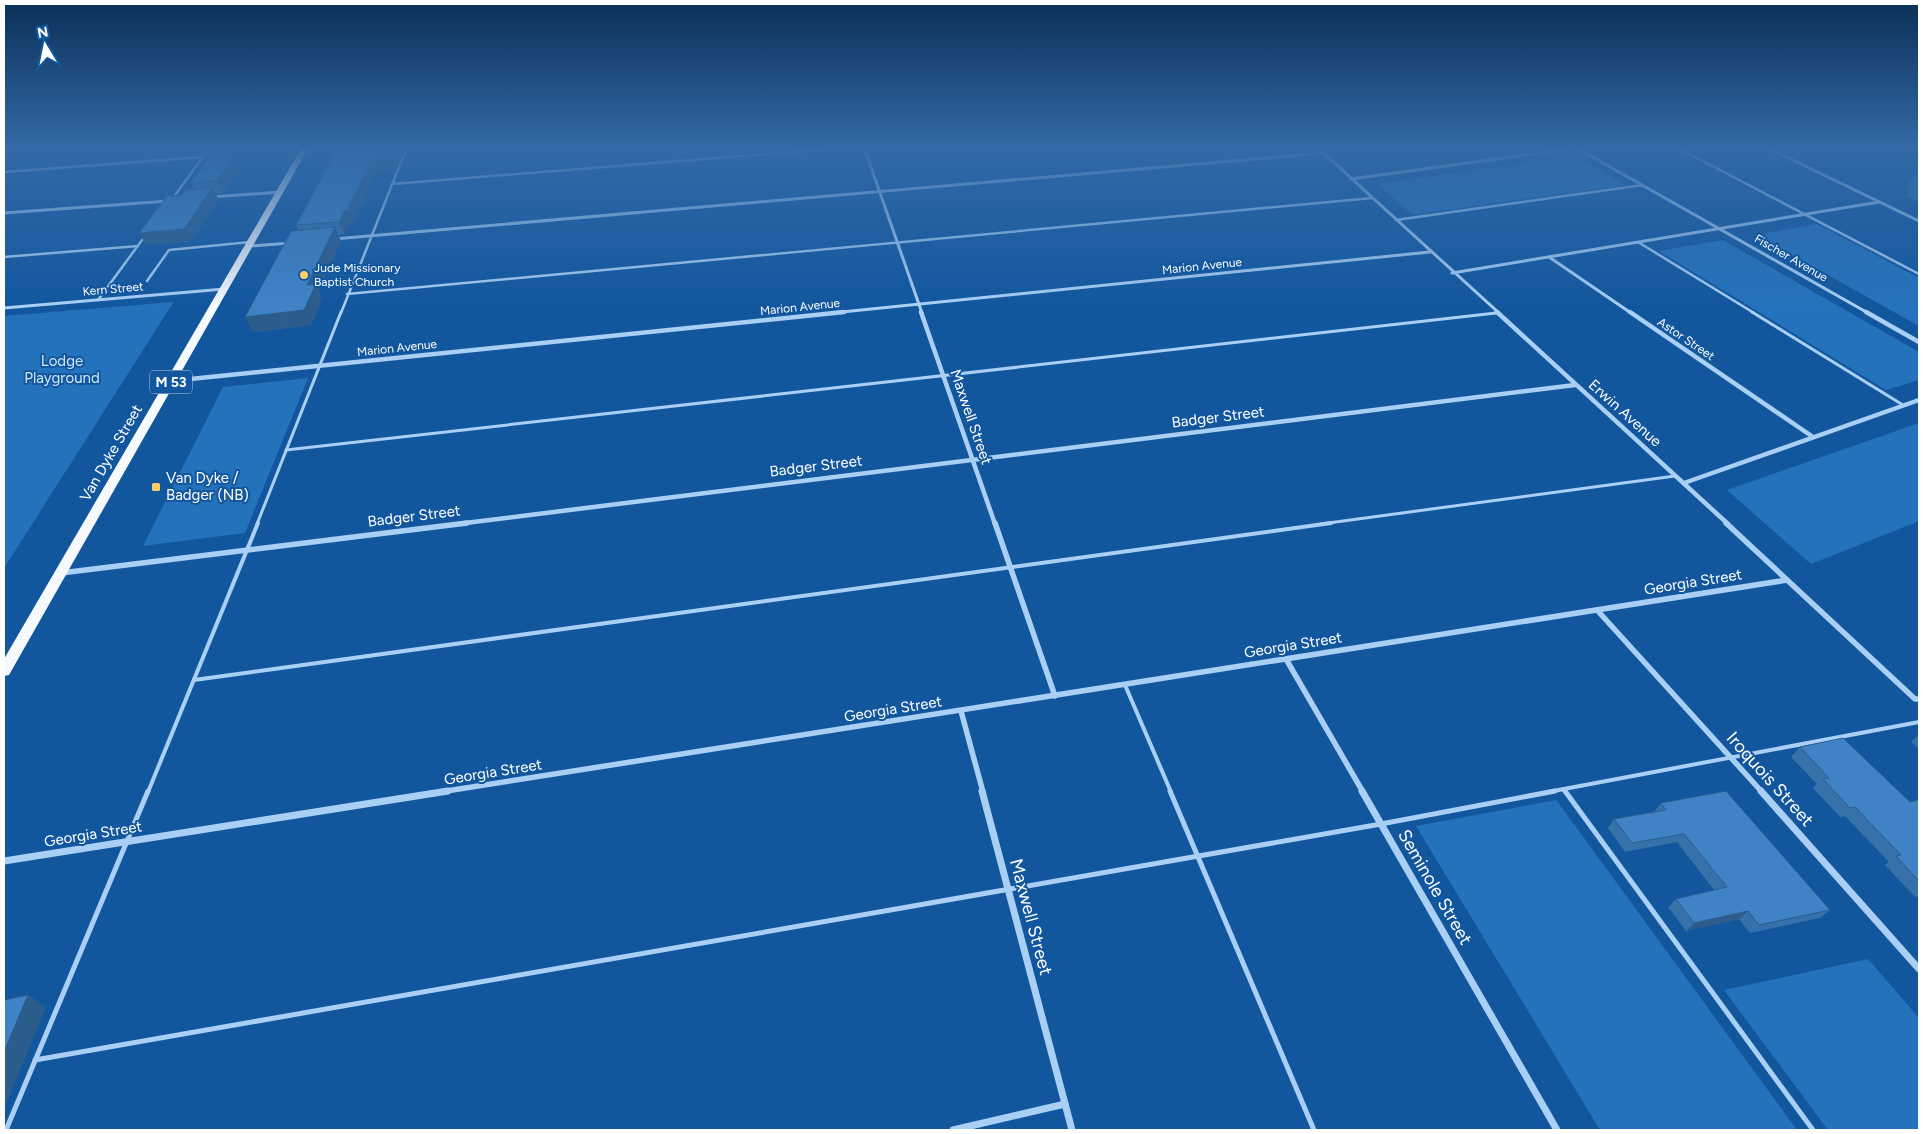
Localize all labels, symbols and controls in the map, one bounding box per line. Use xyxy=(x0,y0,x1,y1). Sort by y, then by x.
north arrow xyxy=(20,20,70,70)
text: N xyxy=(36,23,50,42)
street label: Fischer Avenue xyxy=(1752,231,1830,285)
street label: Marion Avenue xyxy=(1161,255,1243,277)
place label: Jude Missionary Baptist Church xyxy=(314,261,401,289)
marker: Jude Missionary Baptist Church xyxy=(298,269,310,281)
street label: Kern Street xyxy=(82,279,144,299)
street label: Marion Avenue xyxy=(759,296,841,318)
street label: Astor Street xyxy=(1655,315,1718,363)
street label: Marion Avenue xyxy=(356,337,438,359)
park label: Lodge Playground xyxy=(24,352,100,387)
street label: Maxwell Street xyxy=(946,367,996,467)
road number: M 53 xyxy=(150,371,192,394)
street label: Erwin Avenue xyxy=(1585,376,1665,450)
street label: Van Dyke Street xyxy=(76,401,146,505)
street label: Badger Street xyxy=(1171,402,1266,432)
street label: Badger Street xyxy=(769,451,864,481)
place label: Van Dyke / Badger (NB) xyxy=(166,469,249,504)
marker: Van Dyke / Badger (NB) xyxy=(150,481,162,493)
street label: Badger Street xyxy=(367,501,462,531)
street label: Georgia Street xyxy=(1643,565,1744,599)
street label: Georgia Street xyxy=(1243,628,1344,662)
street label: Georgia Street xyxy=(843,692,944,726)
street label: Iroquois Street xyxy=(1722,727,1818,831)
street label: Georgia Street xyxy=(443,755,544,789)
street label: Georgia Street xyxy=(43,817,144,851)
street label: Seminole Street xyxy=(1393,825,1477,949)
street label: Maxwell Street xyxy=(1005,856,1057,978)

